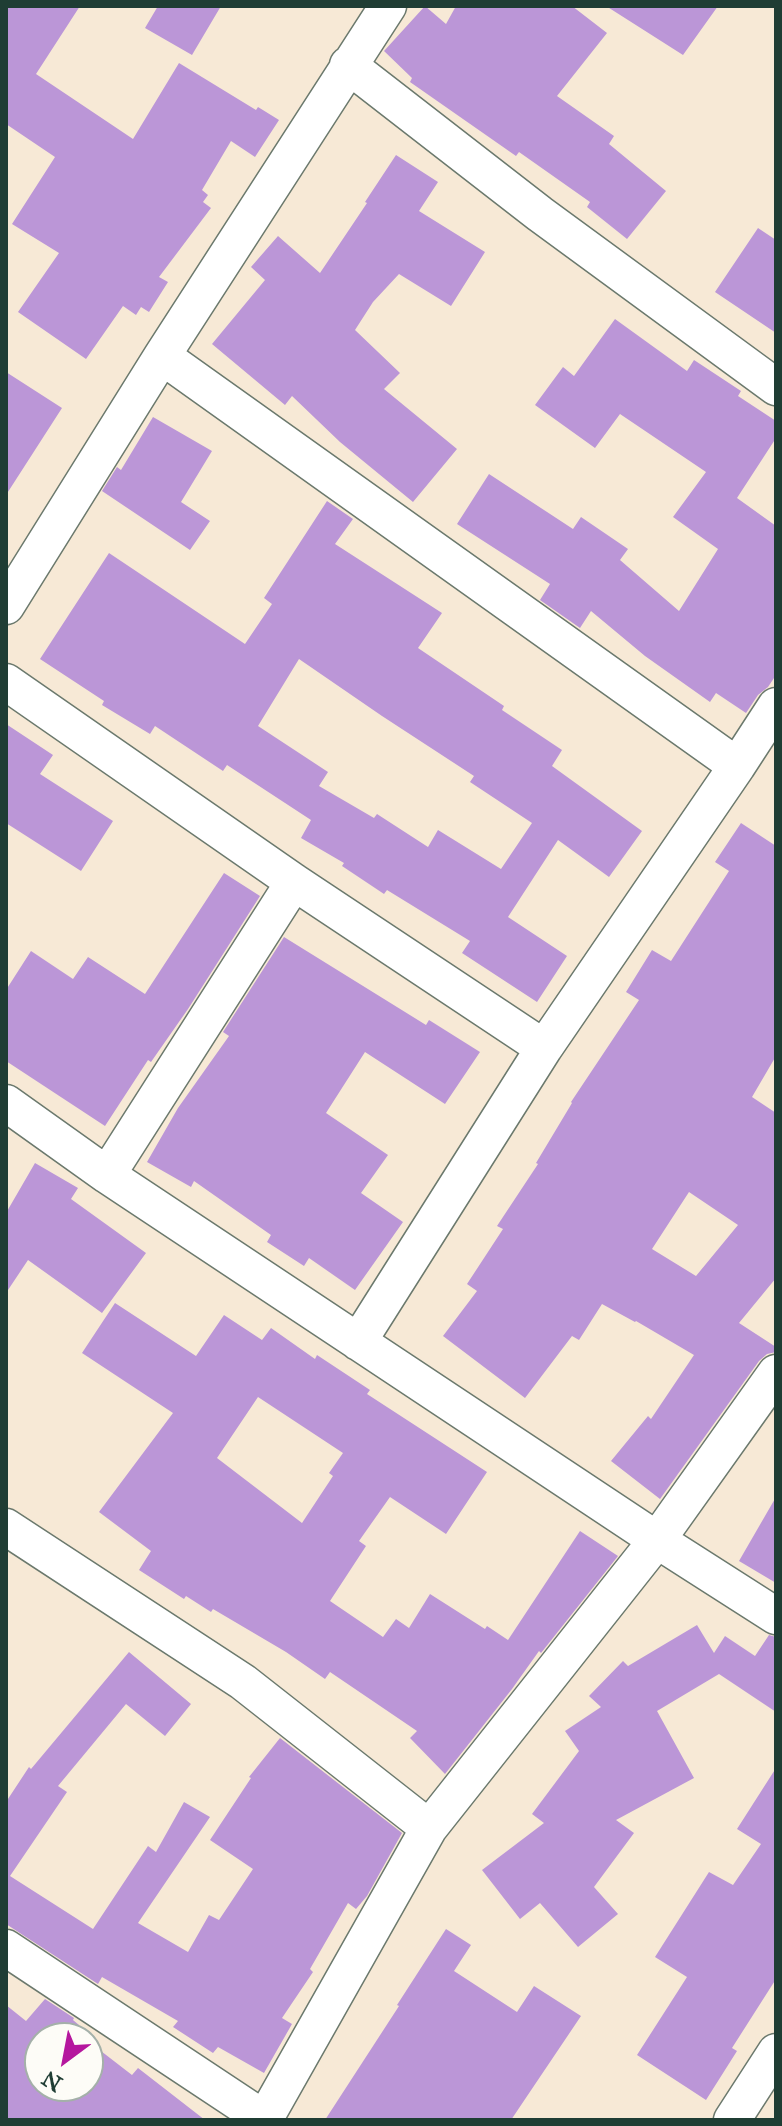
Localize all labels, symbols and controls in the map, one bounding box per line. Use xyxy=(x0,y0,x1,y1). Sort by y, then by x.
north arrow xyxy=(24,2022,104,2102)
text: N xyxy=(37,2065,67,2097)

